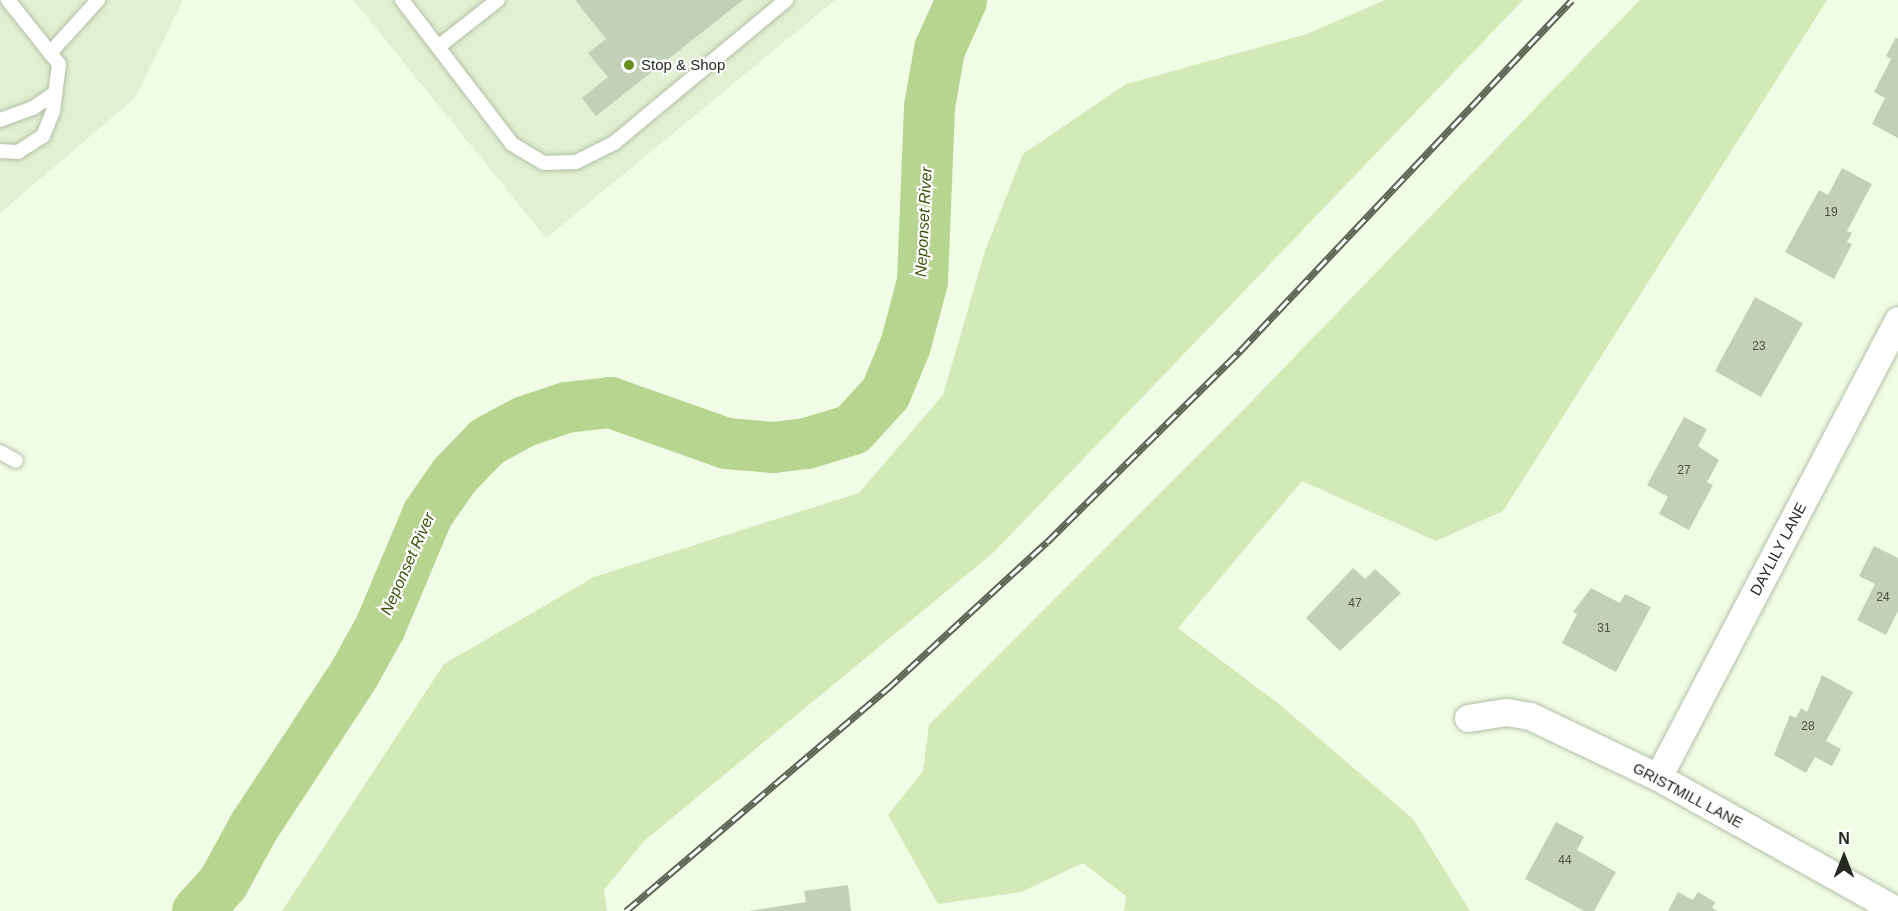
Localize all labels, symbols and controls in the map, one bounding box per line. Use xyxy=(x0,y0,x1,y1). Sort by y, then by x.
place label: Stop & Shop xyxy=(641,56,725,74)
marker: Stop & Shop xyxy=(622,58,636,72)
water label: Neponset River xyxy=(912,166,936,278)
house number: 19 xyxy=(1824,206,1838,220)
house number: 23 xyxy=(1752,340,1766,354)
house number: 27 xyxy=(1677,464,1691,478)
street label: DAYLILY LANE xyxy=(1746,499,1810,599)
water label: Neponset River xyxy=(377,510,439,618)
house number: 24 xyxy=(1876,591,1890,605)
house number: 47 xyxy=(1348,597,1362,611)
house number: 31 xyxy=(1597,622,1611,636)
house number: 28 xyxy=(1801,720,1815,734)
street label: GRISTMILL LANE xyxy=(1630,758,1746,832)
north arrow xyxy=(1814,827,1874,887)
text: N xyxy=(1838,830,1850,847)
house number: 44 xyxy=(1558,854,1572,868)

